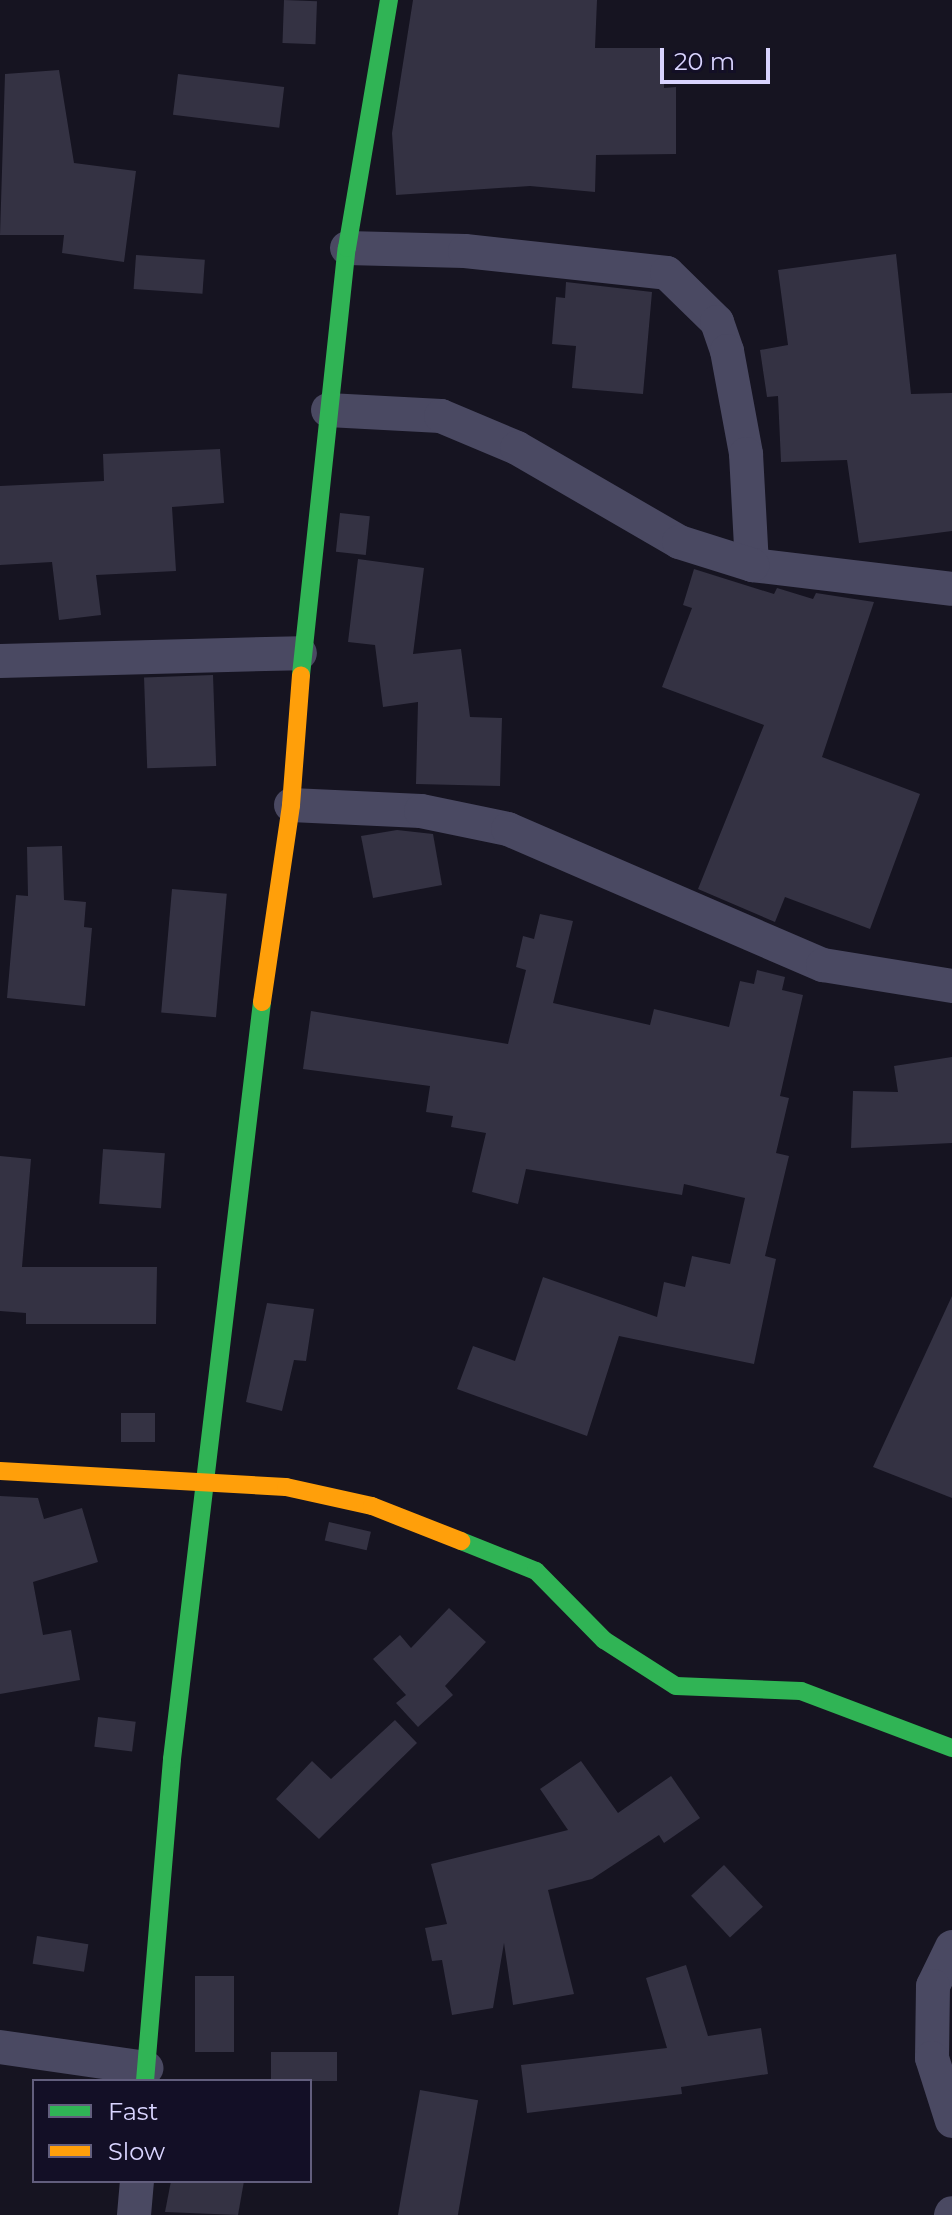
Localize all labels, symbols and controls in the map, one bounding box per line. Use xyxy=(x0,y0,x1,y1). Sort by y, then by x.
scale bar xyxy=(664,32,774,82)
text: 20 m xyxy=(674,47,735,76)
legend xyxy=(32,2079,312,2183)
text: Fast xyxy=(108,2097,158,2126)
text: Slow xyxy=(108,2137,165,2166)

